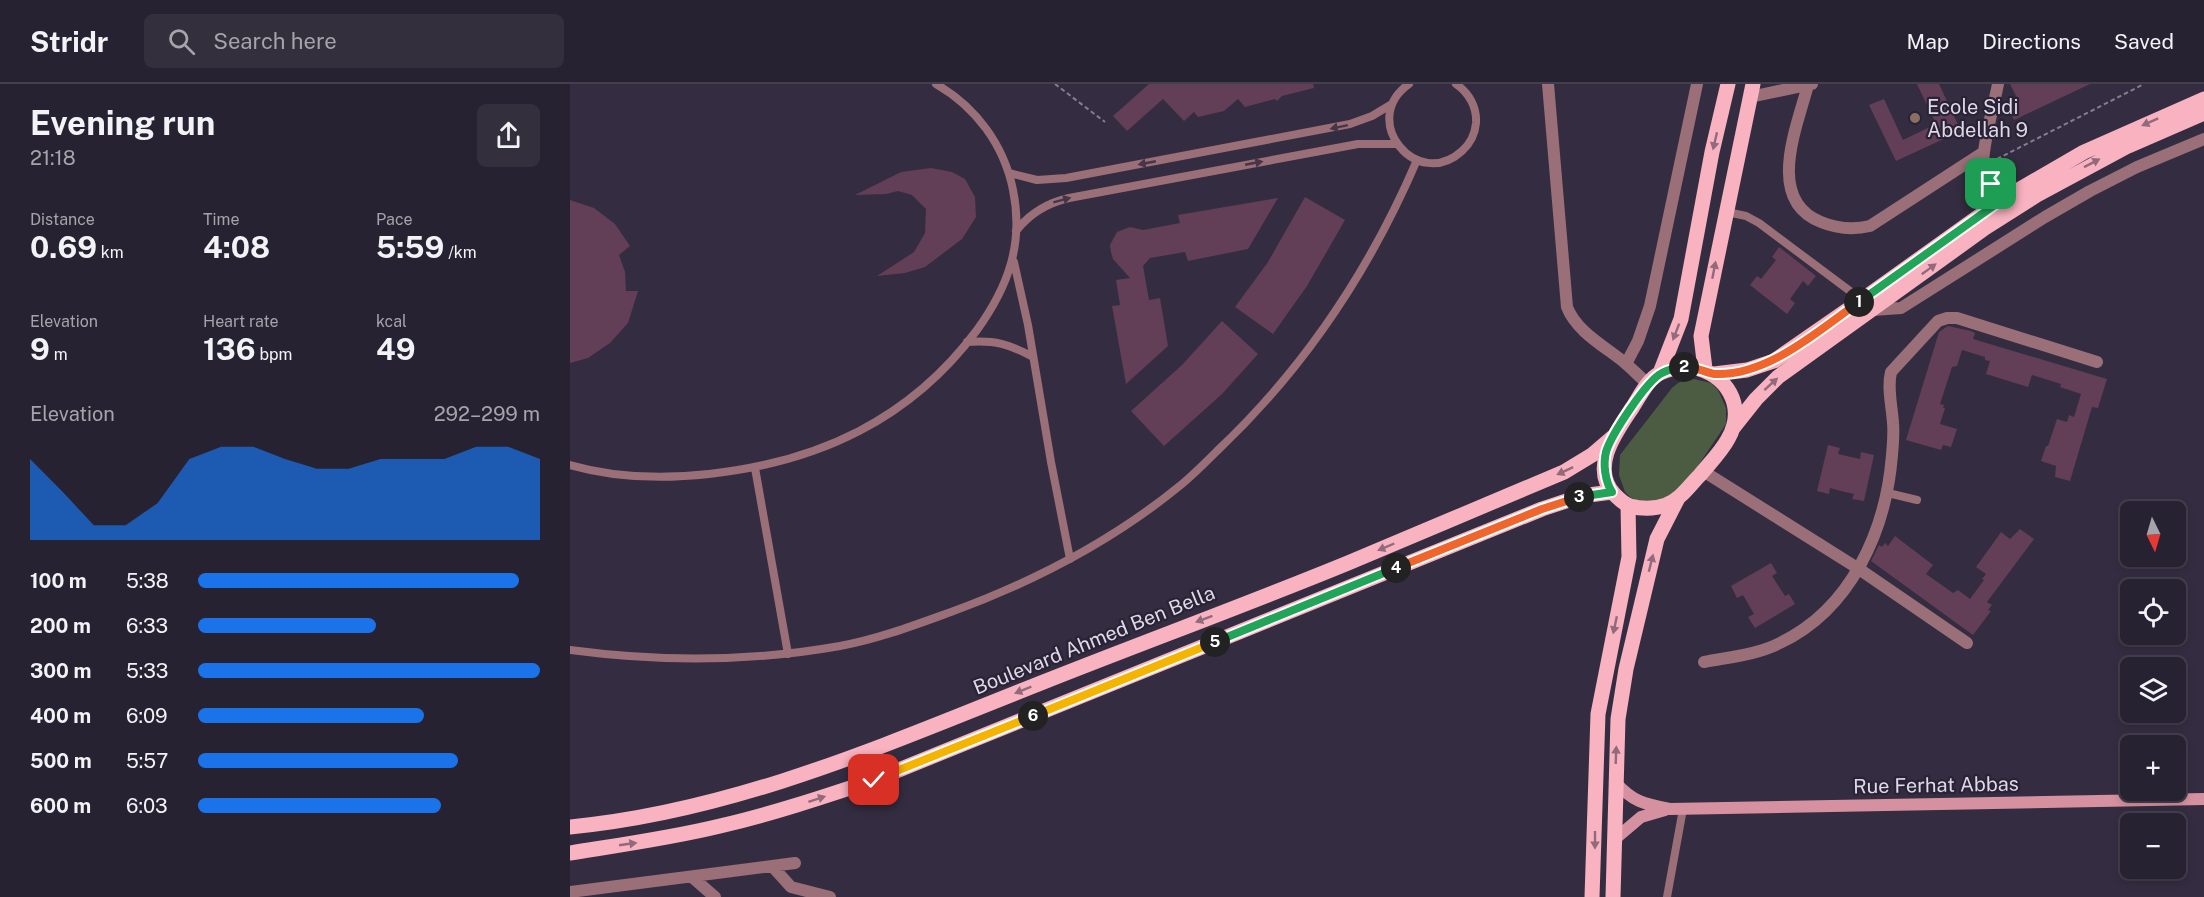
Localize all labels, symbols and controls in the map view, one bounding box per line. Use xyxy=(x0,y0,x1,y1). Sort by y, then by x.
search box xyxy=(144,14,564,68)
text: Stridr xyxy=(30,25,108,58)
icon: search xyxy=(165,25,198,58)
text: Search here xyxy=(213,28,337,54)
text: Map xyxy=(1907,29,1949,54)
text: Directions xyxy=(1982,29,2081,54)
text: Saved xyxy=(2114,29,2174,54)
place label: Ecole Sidi Abdellah 9 xyxy=(1927,95,2028,142)
text: Evening run xyxy=(30,104,215,142)
button: share xyxy=(477,104,540,167)
marker: Ecole Sidi Abdellah 9 xyxy=(1908,111,1922,125)
one-way arrow xyxy=(2142,117,2159,126)
one-way arrow xyxy=(1329,123,1348,132)
one-way arrow xyxy=(1709,132,1719,150)
text: 21:18 xyxy=(30,146,76,170)
one-way arrow xyxy=(1245,158,1264,167)
pin xyxy=(1965,158,2016,209)
one-way arrow xyxy=(1138,159,1157,168)
one-way arrow xyxy=(2084,159,2101,168)
icon: arrive xyxy=(1974,167,2007,200)
one-way arrow xyxy=(1053,194,1072,204)
text: Distance xyxy=(30,210,95,229)
text: Time xyxy=(203,210,239,229)
text: Pace xyxy=(376,210,413,229)
text: 0.69 xyxy=(30,229,97,265)
text: 4:08 xyxy=(203,229,270,265)
text: 5:59 xyxy=(376,229,444,265)
text: km xyxy=(97,243,124,262)
text: /km xyxy=(444,243,477,262)
one-way arrow xyxy=(1710,261,1719,280)
one-way arrow xyxy=(1920,263,1936,275)
pin: 1 xyxy=(1844,287,1874,317)
text: 1 xyxy=(1856,292,1862,311)
text: Elevation xyxy=(30,312,98,331)
text: Heart rate xyxy=(203,312,279,331)
text: kcal xyxy=(376,312,407,331)
one-way arrow xyxy=(1671,323,1680,341)
text: 9 xyxy=(30,331,50,367)
text: 136 xyxy=(203,331,256,367)
text: 49 xyxy=(376,331,415,367)
text: m xyxy=(50,345,68,364)
text: bpm xyxy=(256,345,292,364)
pin: 2 xyxy=(1669,352,1699,382)
text: 2 xyxy=(1679,357,1689,376)
one-way arrow xyxy=(1763,378,1778,391)
text: Elevation xyxy=(30,402,115,426)
text: 292–299 m xyxy=(434,402,540,426)
one-way arrow xyxy=(1557,466,1574,475)
pin: 3 xyxy=(1564,482,1594,512)
text: 3 xyxy=(1574,487,1584,506)
north arrow xyxy=(2120,501,2186,567)
map controls xyxy=(2120,501,2186,879)
one-way arrow xyxy=(1376,542,1394,552)
pin: 4 xyxy=(1381,553,1411,583)
one-way arrow xyxy=(1646,554,1656,572)
text: 4 xyxy=(1391,558,1401,577)
text: 100 m xyxy=(30,569,87,593)
text: 5:38 xyxy=(126,569,169,593)
button: locate xyxy=(2120,579,2186,645)
street label: Boulevard Ahmed Ben Bella xyxy=(970,580,1218,700)
text: 200 m xyxy=(30,614,91,638)
text: 6:33 xyxy=(126,614,168,638)
one-way arrow xyxy=(1195,614,1213,624)
one-way arrow xyxy=(1610,616,1619,635)
pin: 5 xyxy=(1200,627,1230,657)
text: 5 xyxy=(1210,632,1220,651)
button: layers xyxy=(2120,657,2186,723)
text: 300 m xyxy=(30,659,91,683)
text: 5:33 xyxy=(126,659,168,683)
one-way arrow xyxy=(1014,686,1032,695)
pin: 6 xyxy=(1018,701,1048,731)
text: 400 m xyxy=(30,704,91,728)
text: 6:09 xyxy=(126,704,168,728)
text: 6 xyxy=(1028,706,1038,725)
button: + xyxy=(2120,735,2186,801)
one-way arrow xyxy=(1612,745,1621,764)
text: 500 m xyxy=(30,749,92,773)
text: 5:57 xyxy=(126,749,168,773)
pin xyxy=(848,754,899,805)
icon: check xyxy=(857,763,890,796)
street label: Rue Ferhat Abbas xyxy=(1853,772,2019,798)
text: 600 m xyxy=(30,794,91,818)
text: 6:03 xyxy=(126,794,168,818)
one-way arrow xyxy=(808,794,826,803)
button: − xyxy=(2120,813,2186,879)
one-way arrow xyxy=(1590,830,1600,849)
one-way arrow xyxy=(618,840,637,849)

